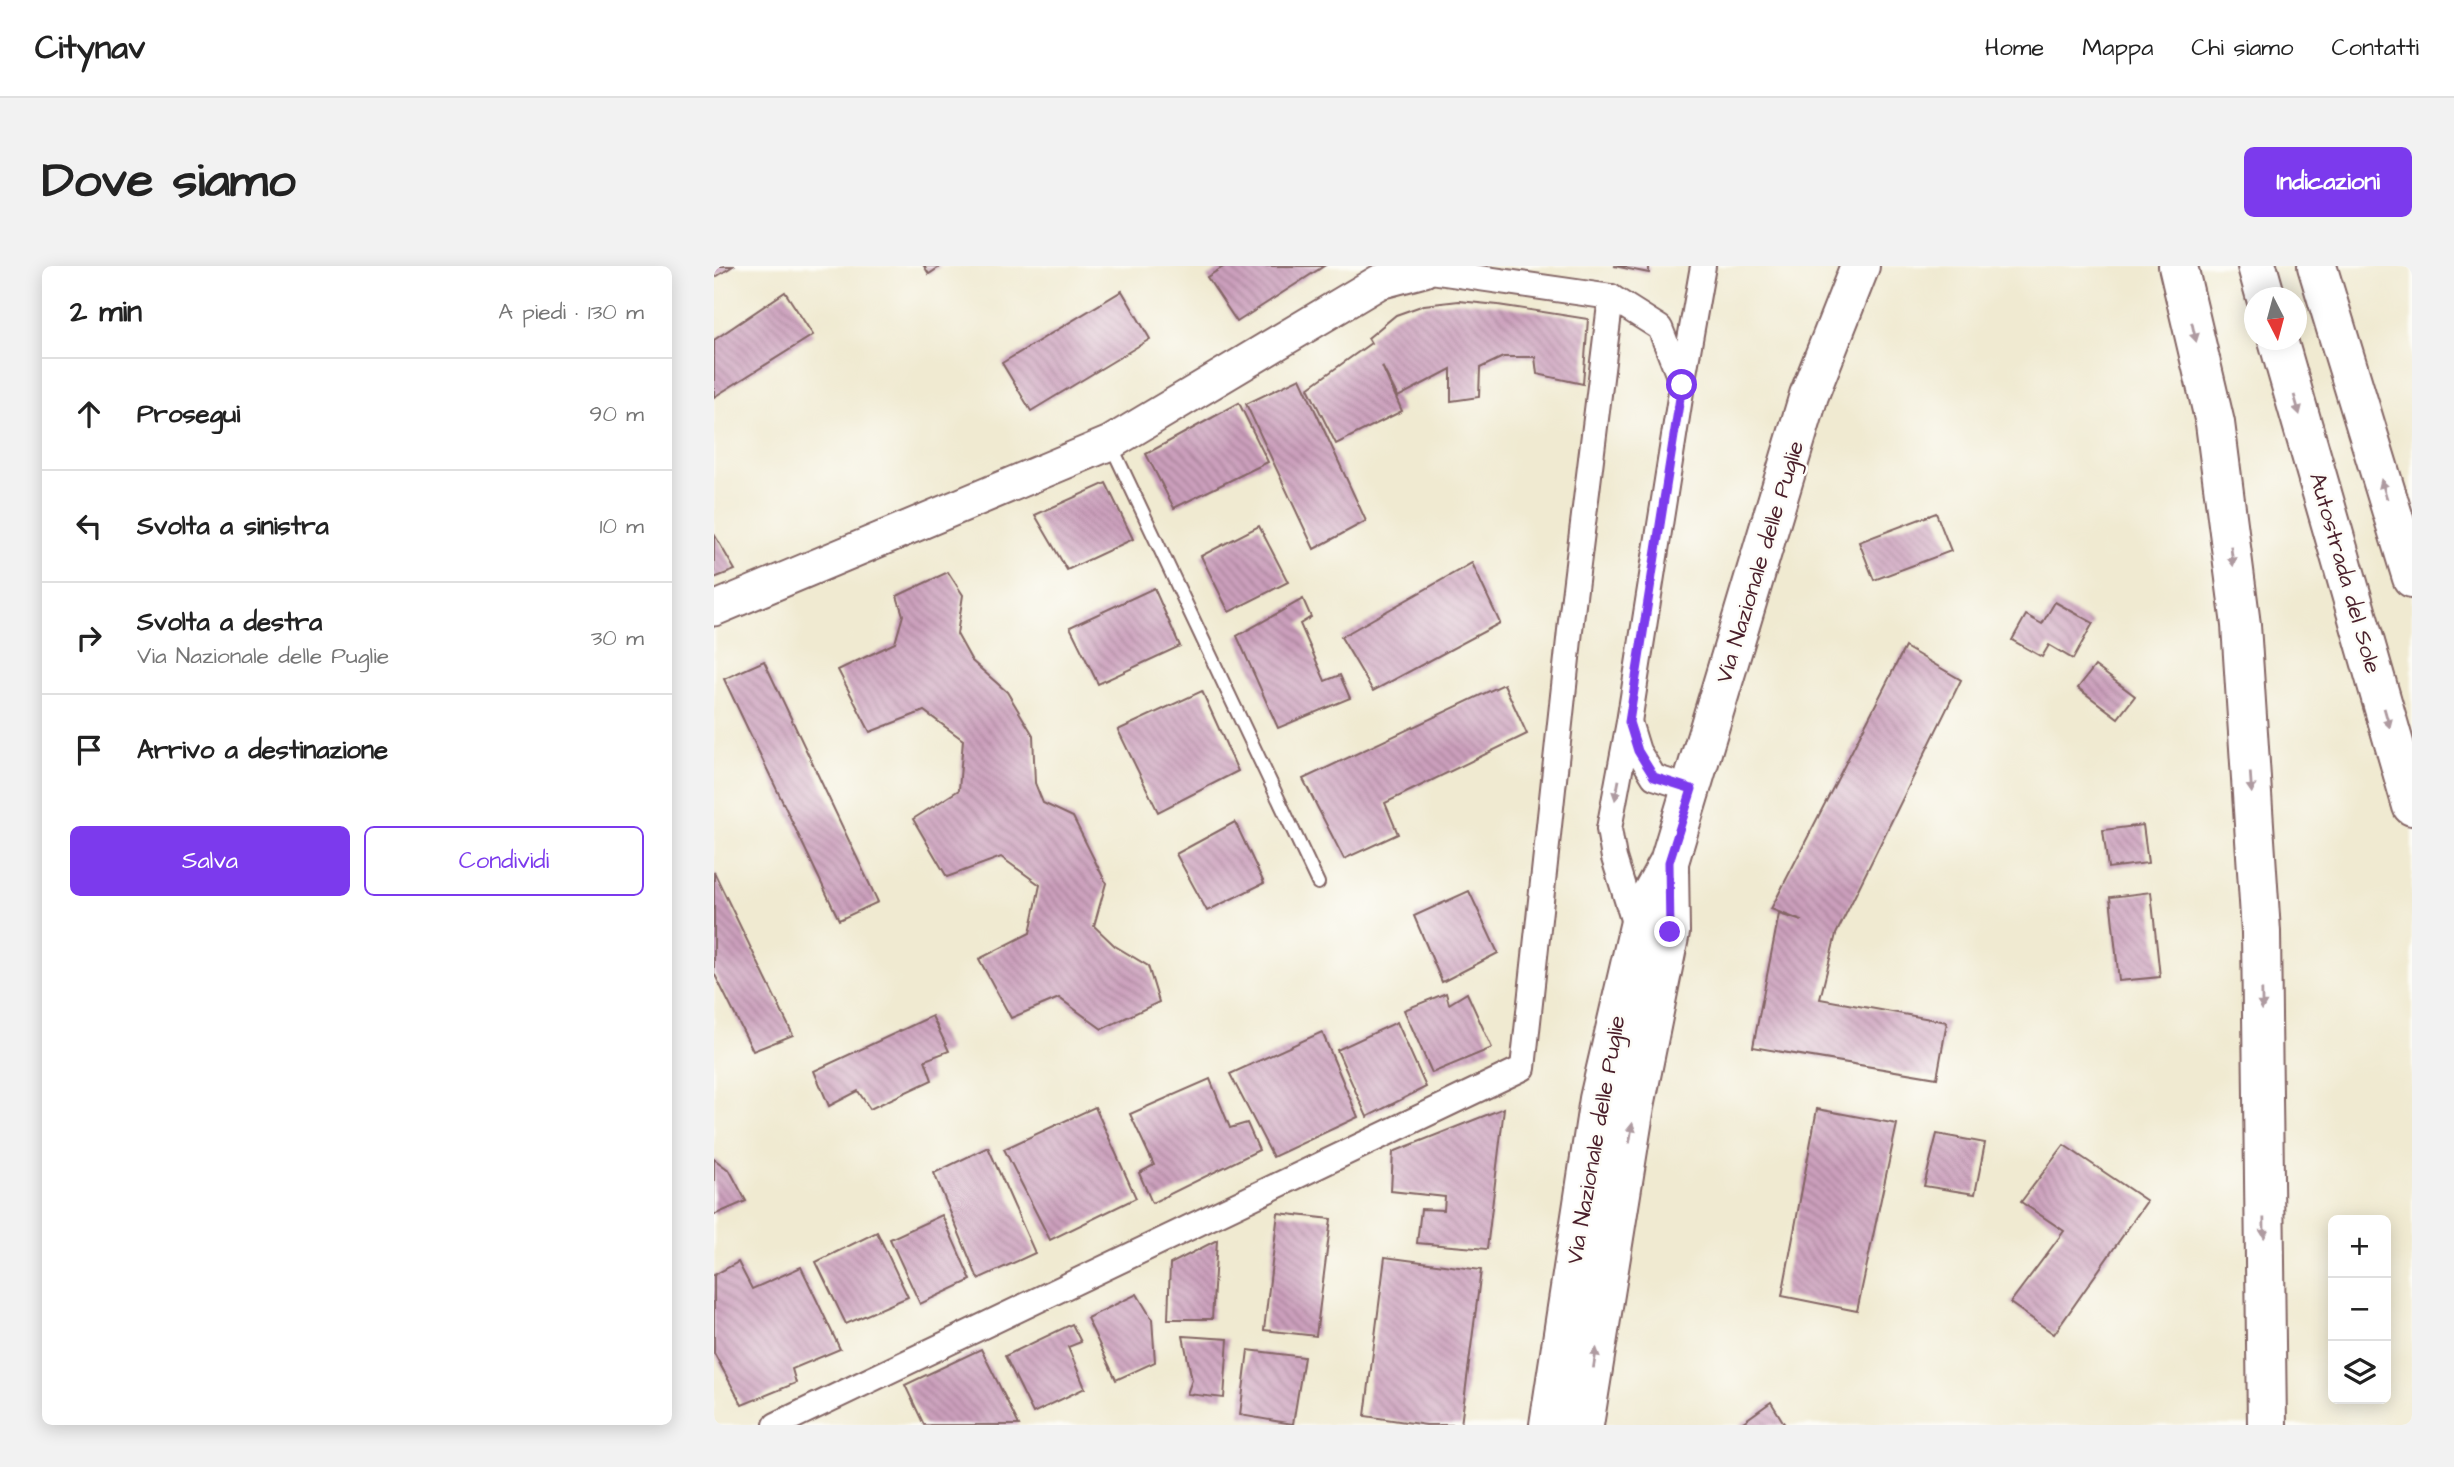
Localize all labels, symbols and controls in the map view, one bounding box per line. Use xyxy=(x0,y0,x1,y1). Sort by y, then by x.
text: Citynav xyxy=(35,25,145,71)
text: Home xyxy=(1985,31,2044,65)
text: Mappa xyxy=(2082,31,2153,65)
text: Chi siamo xyxy=(2191,31,2294,65)
text: Contatti xyxy=(2332,31,2419,65)
button: Indicazioni xyxy=(2244,147,2412,217)
text: Dove siamo xyxy=(42,148,296,216)
north arrow xyxy=(2244,287,2307,350)
text: 2 min xyxy=(70,291,142,333)
text: A piedi · 130 m xyxy=(498,296,644,328)
one-way arrow xyxy=(2189,322,2200,344)
route start xyxy=(1666,369,1697,400)
icon: ahead xyxy=(70,395,108,433)
one-way arrow xyxy=(2293,395,2303,416)
text: Prosegui xyxy=(137,396,240,432)
text: 90 m xyxy=(589,398,644,430)
street label: Via Nazionale delle Puglie xyxy=(1708,437,1813,688)
street label: Autostrada del Sole xyxy=(2301,469,2389,677)
one-way arrow xyxy=(2379,479,2389,500)
icon: left xyxy=(70,507,108,545)
text: Svolta a sinistra xyxy=(137,508,329,544)
text: 10 m xyxy=(599,510,644,542)
one-way arrow xyxy=(2227,546,2238,568)
text: Svolta a destra xyxy=(137,604,322,640)
icon: right xyxy=(70,619,108,657)
text: 30 m xyxy=(591,622,644,654)
text: Via Nazionale delle Puglie xyxy=(137,640,389,672)
one-way arrow xyxy=(2382,707,2393,729)
icon: arrive xyxy=(70,731,108,769)
text: Arrivo a destinazione xyxy=(137,732,388,768)
one-way arrow xyxy=(2246,772,2257,794)
one-way arrow xyxy=(1611,779,1622,801)
button: Salva xyxy=(70,826,350,896)
button: Condividi xyxy=(364,826,644,896)
route end xyxy=(1654,916,1685,947)
one-way arrow xyxy=(2256,989,2267,1011)
street label: Via Nazionale delle Puglie xyxy=(1558,1013,1635,1267)
one-way arrow xyxy=(1626,1122,1637,1144)
map controls xyxy=(2328,1215,2391,1404)
button: + xyxy=(2328,1215,2391,1278)
one-way arrow xyxy=(2258,1217,2270,1239)
button: − xyxy=(2328,1278,2391,1341)
button: layers xyxy=(2328,1341,2391,1404)
one-way arrow xyxy=(1590,1346,1601,1368)

